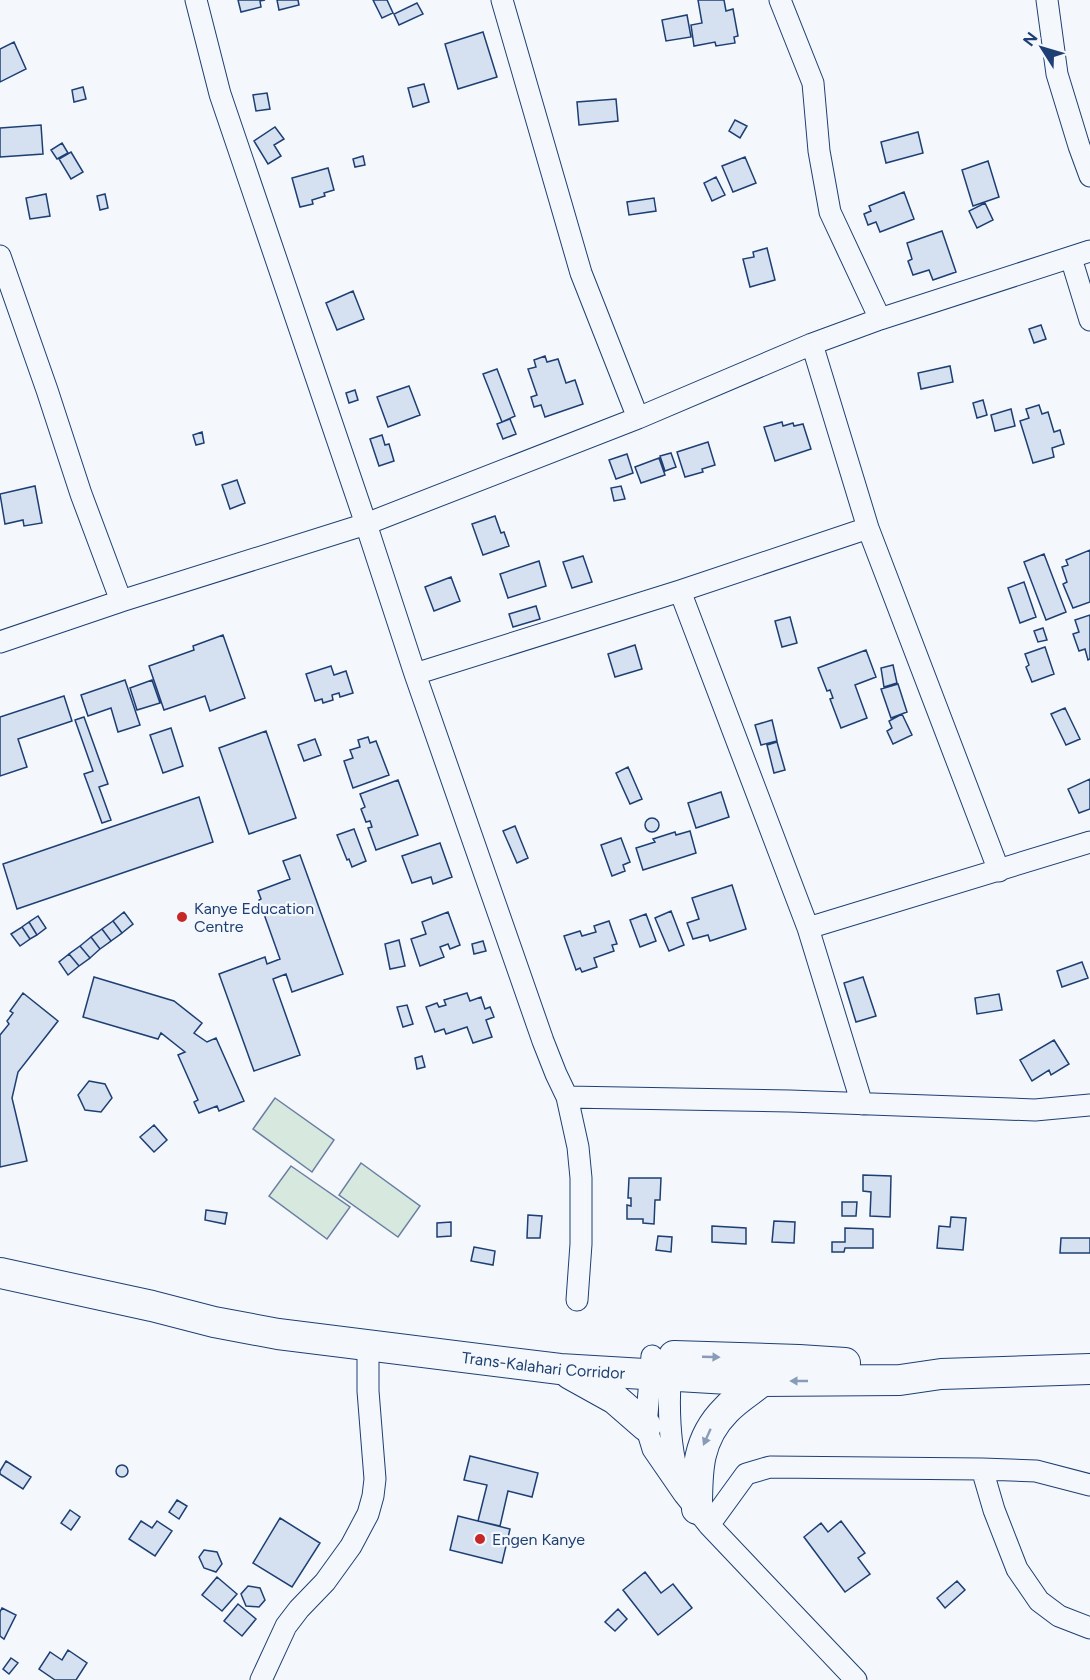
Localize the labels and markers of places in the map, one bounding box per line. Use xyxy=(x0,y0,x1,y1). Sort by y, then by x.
place label: Kanye Education Centre xyxy=(194,899,314,936)
marker: Kanye Education Centre xyxy=(175,910,189,924)
place label: Engen Kanye xyxy=(492,1530,585,1549)
marker: Engen Kanye xyxy=(473,1532,487,1546)

